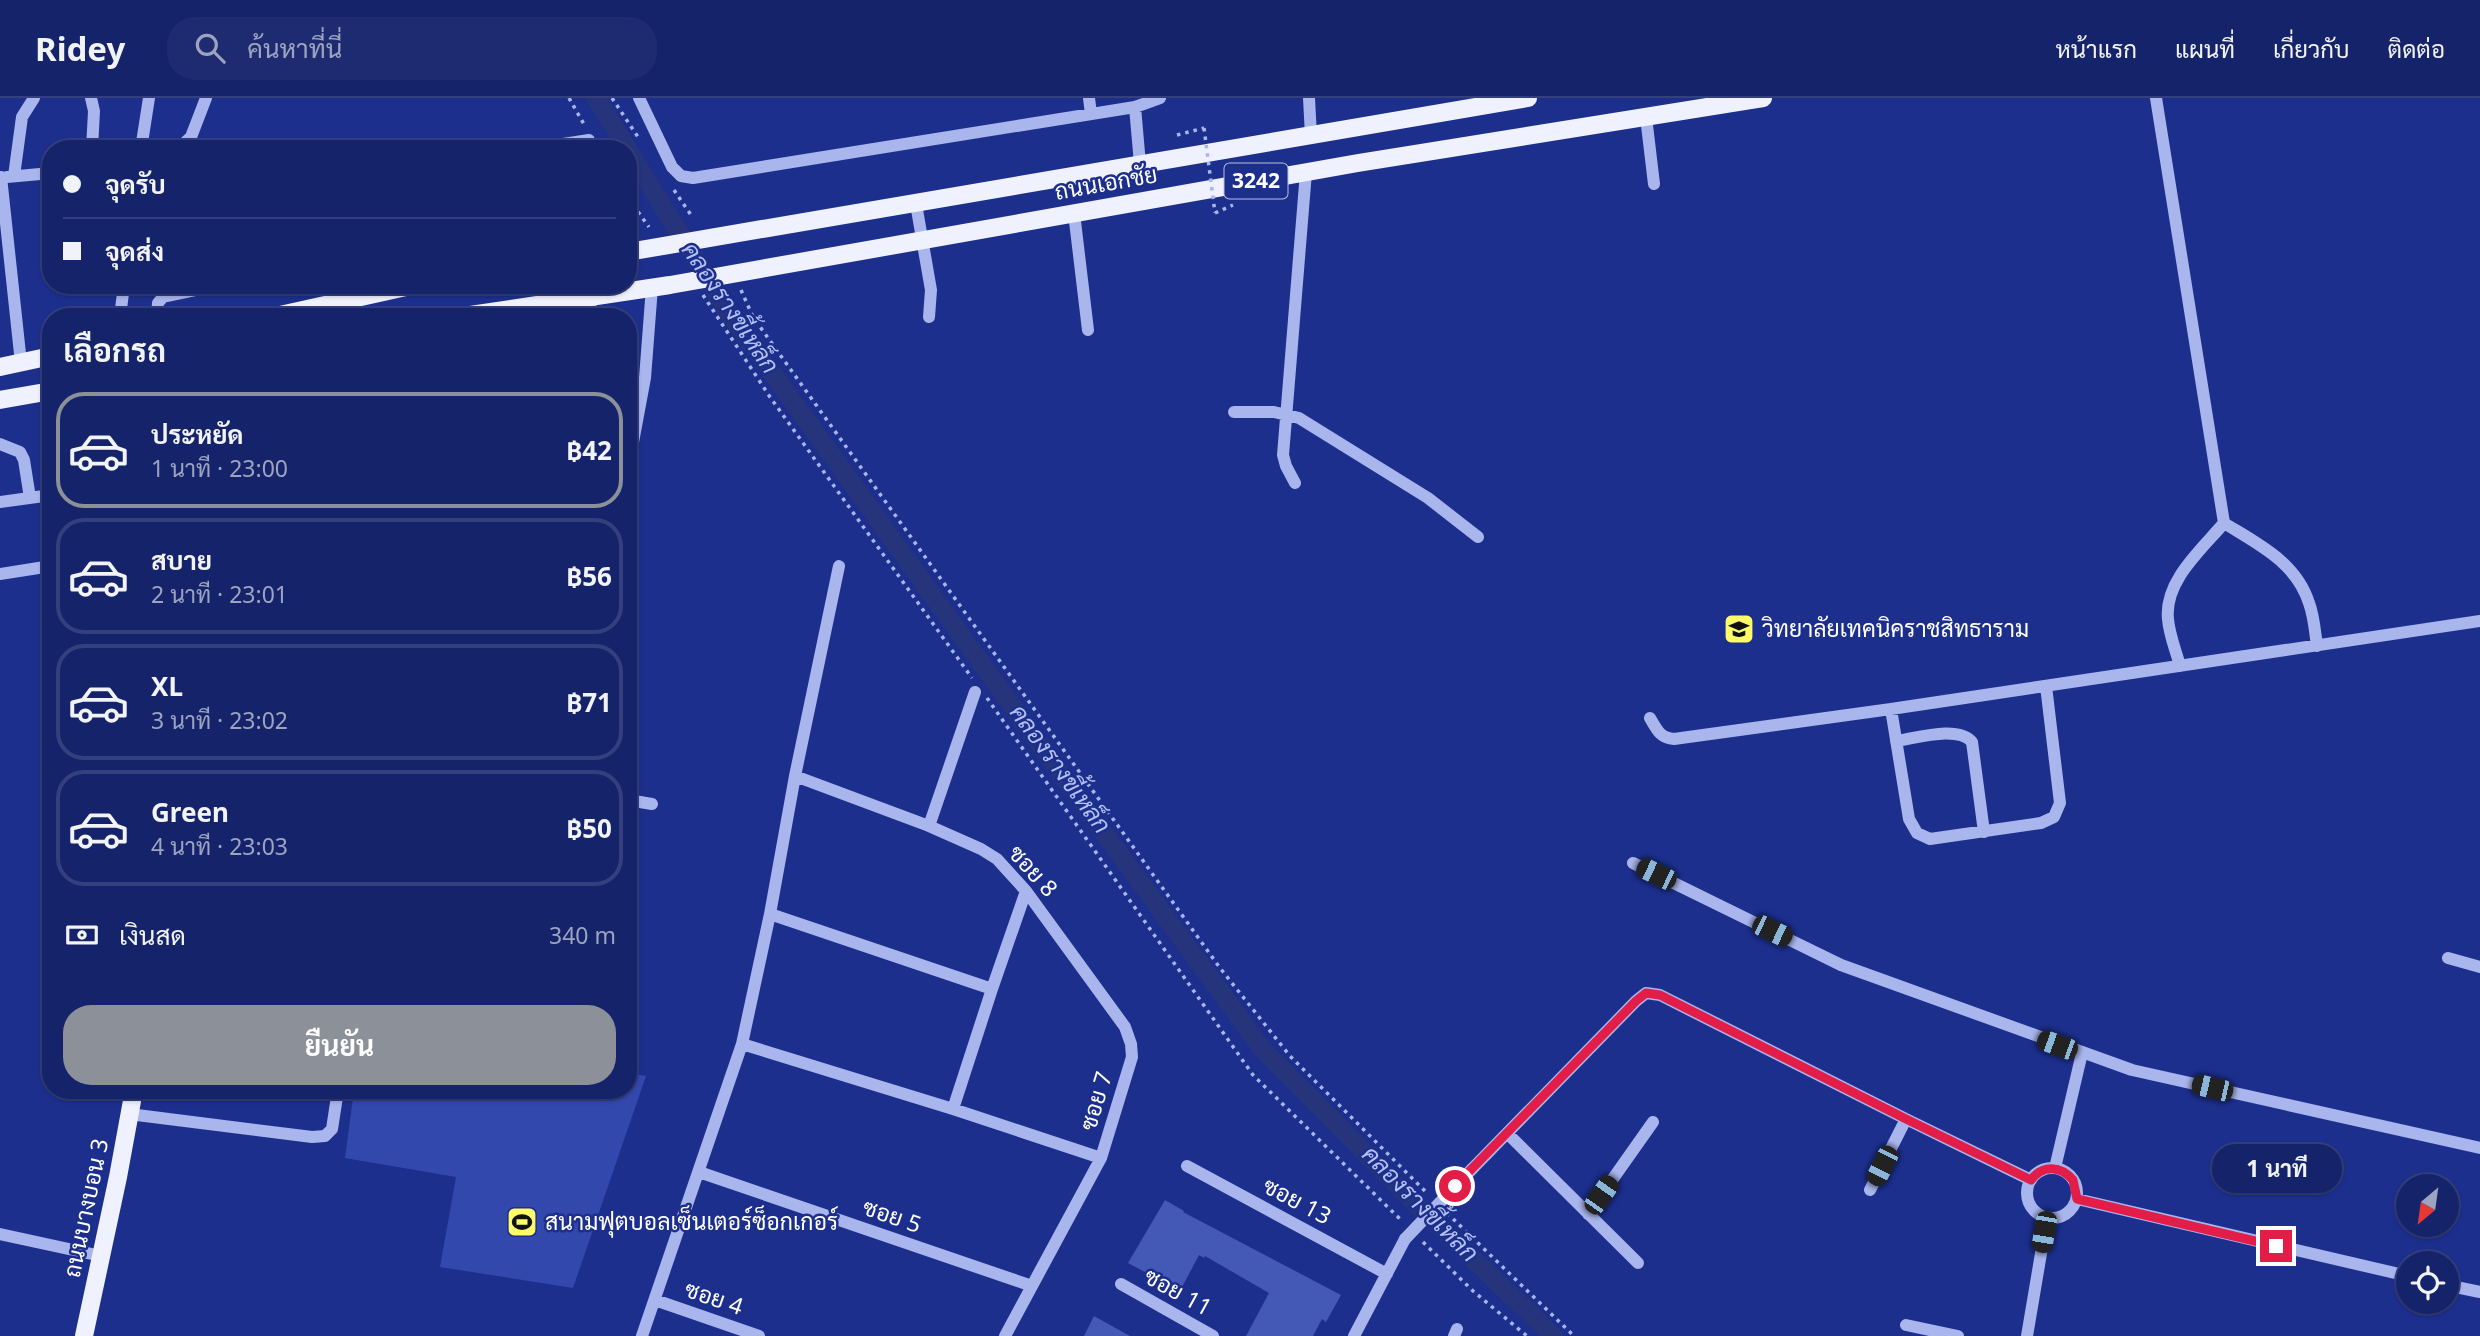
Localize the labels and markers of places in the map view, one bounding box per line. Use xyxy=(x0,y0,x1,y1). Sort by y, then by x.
school or university icon: วิทยาลัยเทคนิคราชสิทธาราม xyxy=(1722,612,1756,646)
place label: วิทยาลัยเทคนิคราชสิทธาราม xyxy=(1761,612,2029,644)
sports icon: สนามฟุตบอลเซ็นเตอร์ซ็อกเกอร์ xyxy=(505,1205,539,1239)
place label: สนามฟุตบอลเซ็นเตอร์ซ็อกเกอร์ xyxy=(545,1205,838,1238)

